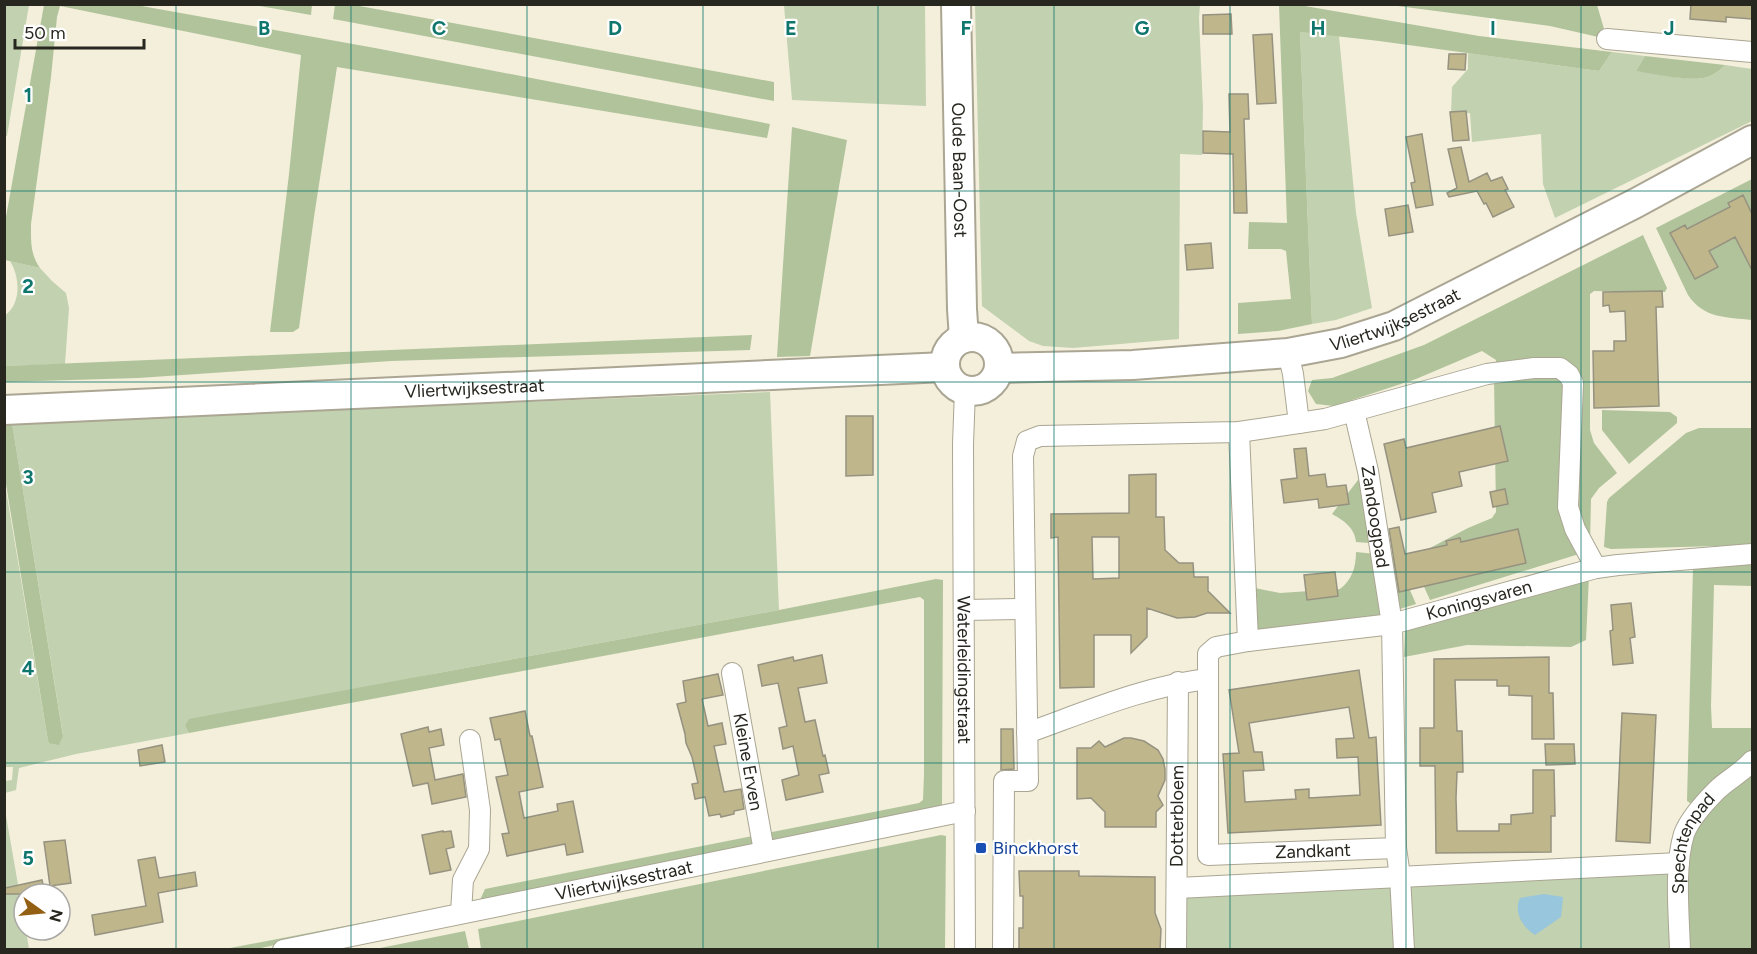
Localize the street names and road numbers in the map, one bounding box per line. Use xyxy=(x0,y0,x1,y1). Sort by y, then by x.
street label: Oude Baan-Oost xyxy=(947,102,972,238)
street label: Vliertwijksestraat xyxy=(1328,283,1464,356)
street label: Vliertwijksestraat xyxy=(404,374,545,403)
street label: Zandoogpad xyxy=(1356,464,1394,570)
street label: Koningsvaren xyxy=(1424,575,1534,625)
street label: Waterleidingstraat xyxy=(953,596,975,744)
street label: Kleine Erven xyxy=(728,711,768,812)
street label: Dotterbloem xyxy=(1166,765,1188,867)
street label: Spechtenpad xyxy=(1667,788,1720,894)
street label: Zandkant xyxy=(1275,839,1351,863)
street label: Vliertwijksestraat xyxy=(553,856,695,905)

